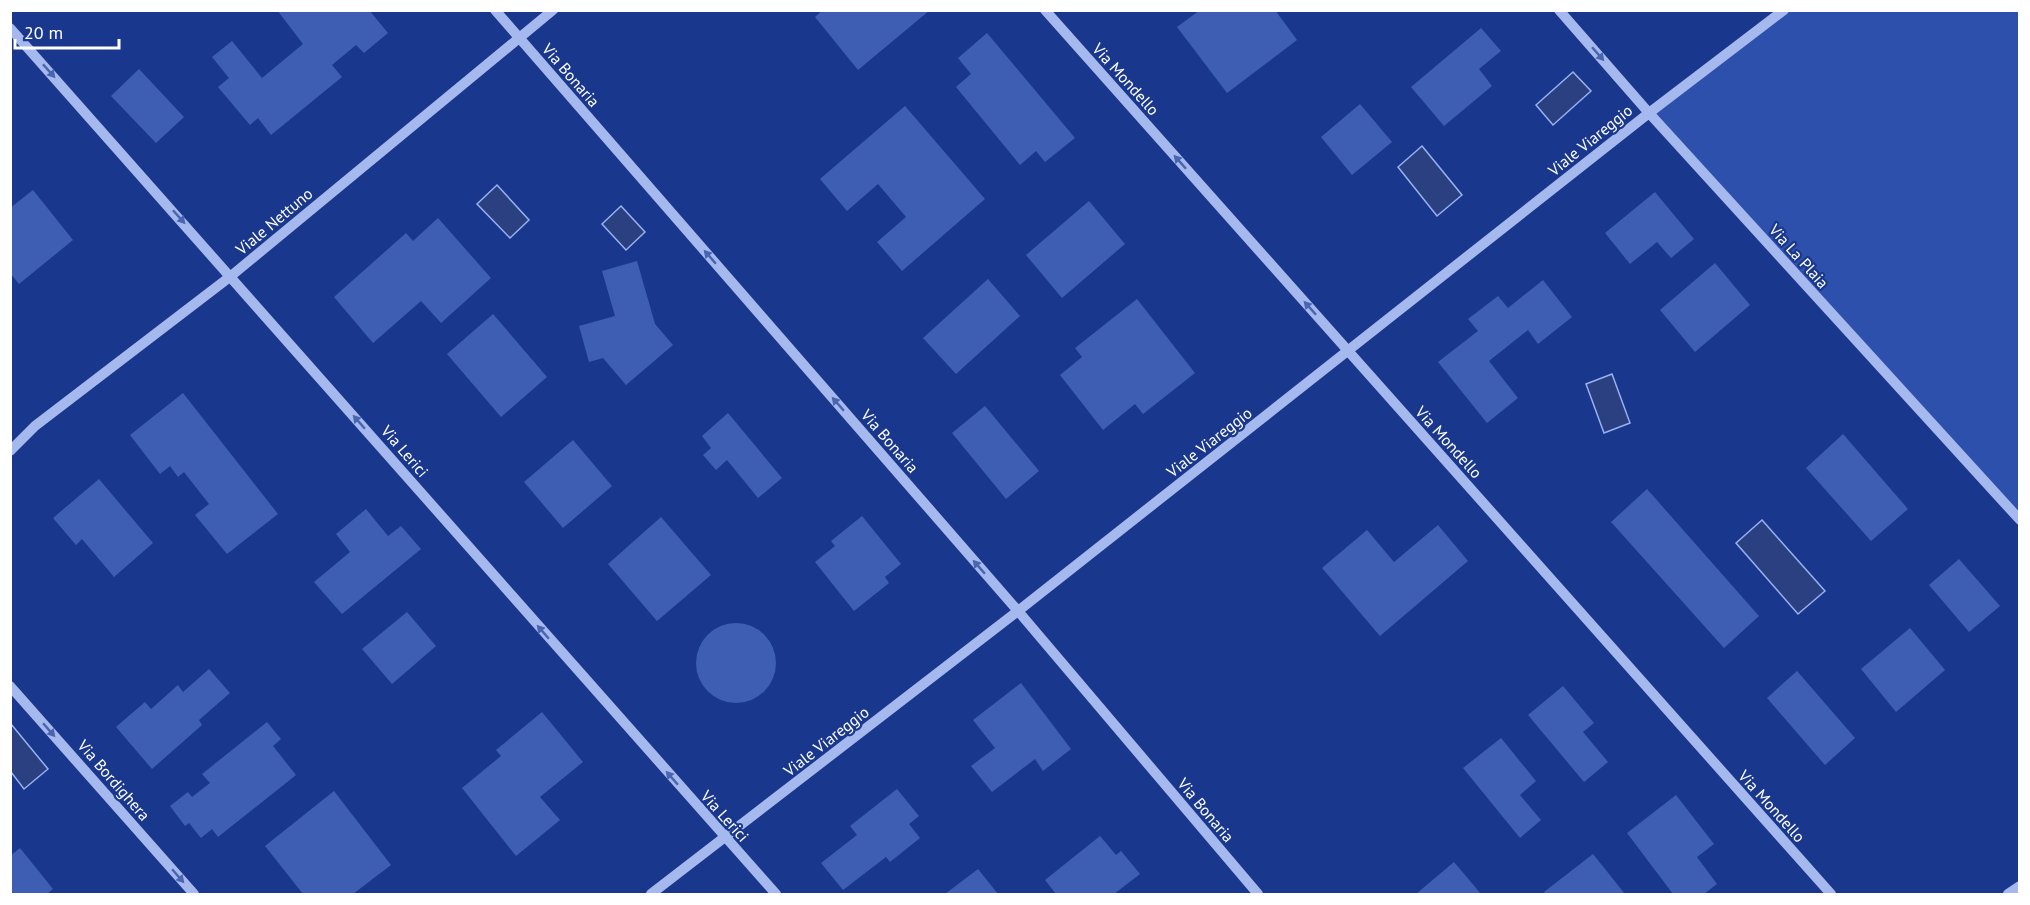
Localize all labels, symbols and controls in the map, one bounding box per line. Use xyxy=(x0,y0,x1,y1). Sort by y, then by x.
scale bar xyxy=(15,12,118,50)
text: 20 m xyxy=(24,21,63,44)
street label: Via Bonaria xyxy=(537,38,604,111)
street label: Via Mondello xyxy=(1088,38,1164,119)
one-way arrow xyxy=(1591,47,1605,62)
one-way arrow xyxy=(42,64,56,79)
street label: Viale Viareggio xyxy=(1543,100,1636,181)
one-way arrow xyxy=(1174,155,1187,170)
street label: Viale Nettuno xyxy=(231,183,316,260)
one-way arrow xyxy=(172,209,185,224)
street label: Via La Plaia xyxy=(1764,219,1833,292)
one-way arrow xyxy=(704,250,717,265)
one-way arrow xyxy=(1303,300,1317,315)
one-way arrow xyxy=(832,397,845,412)
street label: Via Mondello xyxy=(1411,401,1487,482)
street label: Viale Viareggio xyxy=(1162,403,1256,482)
street label: Via Bonaria xyxy=(856,404,923,477)
one-way arrow xyxy=(353,415,366,430)
street label: Via Lerici xyxy=(376,420,433,481)
one-way arrow xyxy=(973,559,986,575)
one-way arrow xyxy=(537,624,550,640)
street label: Viale Viareggio xyxy=(779,702,873,781)
one-way arrow xyxy=(42,722,55,737)
street label: Via Bordighera xyxy=(73,735,155,825)
street label: Via Mondello xyxy=(1734,765,1810,846)
one-way arrow xyxy=(666,771,679,786)
street label: Via Bonaria xyxy=(1173,773,1239,846)
street label: Via Lerici xyxy=(696,785,753,846)
one-way arrow xyxy=(171,868,184,883)

